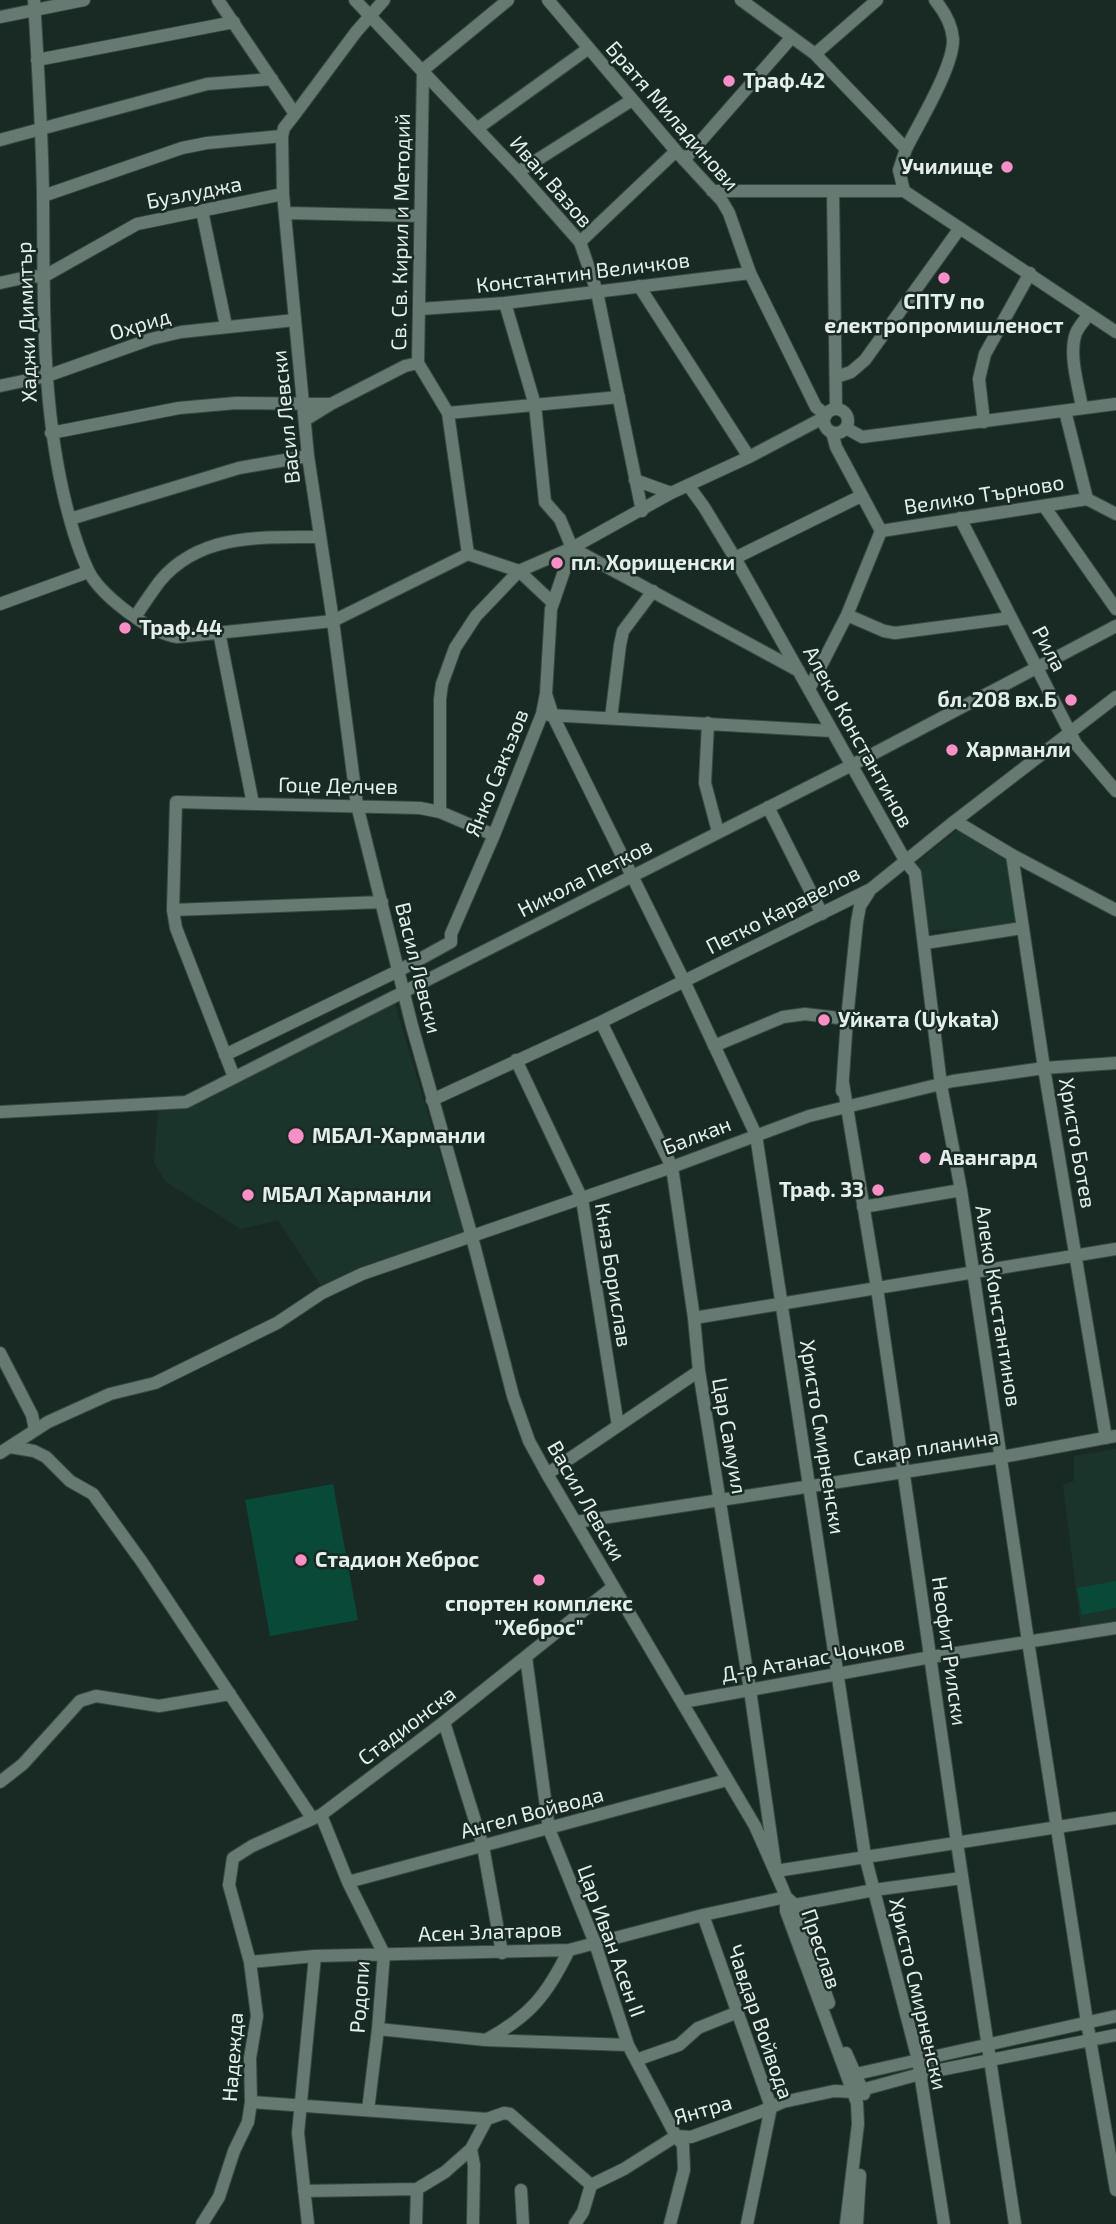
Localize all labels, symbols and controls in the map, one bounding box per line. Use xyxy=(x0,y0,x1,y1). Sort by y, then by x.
street label: Братя Миладинови xyxy=(600,36,744,196)
place label: Траф.42 xyxy=(743,68,825,94)
marker: Траф.42 xyxy=(721,73,737,89)
street label: Св. Св. Кирил и Методий xyxy=(386,113,416,351)
street label: Иван Вазов xyxy=(504,131,598,233)
place label: Училище xyxy=(901,154,993,180)
marker: Училище xyxy=(999,159,1015,175)
street label: Бузлуджа xyxy=(144,171,244,215)
street label: Хаджи Димитър xyxy=(12,241,42,403)
street label: Константин Величков xyxy=(475,247,691,299)
marker: СПТУ по електропромишленост xyxy=(936,270,952,286)
place label: СПТУ по електропромишленост xyxy=(824,289,1064,339)
street label: Охрид xyxy=(107,304,173,346)
street label: Васил Левски xyxy=(266,349,306,485)
street label: Велико Търново xyxy=(902,470,1066,520)
place label: пл. Хорищенски xyxy=(571,550,735,576)
marker: пл. Хорищенски xyxy=(549,555,565,571)
place label: Траф.44 xyxy=(139,615,222,641)
marker: Траф.44 xyxy=(117,620,133,636)
street label: Рила xyxy=(1027,622,1071,676)
street label: Алеко Константинов xyxy=(798,642,918,832)
place label: бл. 208 вх.Б xyxy=(937,687,1057,713)
marker: бл. 208 вх.Б xyxy=(1063,692,1079,708)
street label: Янко Сакъзов xyxy=(460,706,534,840)
place label: Харманли xyxy=(966,737,1071,763)
marker: Харманли xyxy=(944,742,960,758)
street label: Гоце Делчев xyxy=(278,772,398,800)
street label: Никола Петков xyxy=(514,833,656,923)
street label: Петко Каравелов xyxy=(702,860,864,960)
street label: Васил Левски xyxy=(390,900,446,1036)
place label: Уйката (Uykata) xyxy=(838,1007,999,1033)
marker: Уйката (Uykata) xyxy=(816,1012,832,1028)
street label: Христо Ботев xyxy=(1053,1076,1101,1210)
street label: Балкан xyxy=(659,1112,735,1160)
place label: МБАЛ-Харманли xyxy=(312,1123,485,1149)
marker: МБАЛ-Харманли xyxy=(286,1126,306,1146)
place label: Авангард xyxy=(939,1145,1037,1171)
marker: Авангард xyxy=(917,1150,933,1166)
place label: Траф. 33 xyxy=(779,1177,864,1203)
place label: МБАЛ Харманли xyxy=(262,1182,432,1208)
marker: Траф. 33 xyxy=(870,1182,886,1198)
marker: МБАЛ Харманли xyxy=(240,1187,256,1203)
street label: Княз Борислав xyxy=(589,1201,637,1349)
street label: Алеко Константинов xyxy=(970,1203,1026,1409)
street label: Христо Смирненски xyxy=(794,1338,850,1536)
street label: Цар Самуил xyxy=(706,1376,752,1496)
street label: Сакар планина xyxy=(851,1424,1001,1472)
street label: Васил Левски xyxy=(542,1437,630,1565)
place label: Стадион Хеброс xyxy=(315,1547,479,1573)
marker: Стадион Хеброс xyxy=(293,1552,309,1568)
marker: спортен комплекс "Хеброс" xyxy=(531,1572,547,1588)
street label: Неофит Рилски xyxy=(926,1575,972,1727)
place label: спортен комплекс "Хеброс" xyxy=(445,1591,633,1641)
street label: Д-р Атанас Чочков xyxy=(719,1630,907,1688)
street label: Стадионска xyxy=(353,1681,461,1771)
street label: Ангел Войвода xyxy=(458,1782,606,1844)
street label: Цар Иван Асен II xyxy=(572,1861,650,2021)
street label: Христо Смирненски xyxy=(884,1895,952,2093)
street label: Преслав xyxy=(796,1906,846,1992)
street label: Асен Златаров xyxy=(418,1917,562,1947)
street label: Чавдар Войвода xyxy=(722,1941,798,2103)
street label: Родопи xyxy=(345,1960,375,2034)
street label: Надежда xyxy=(217,2011,249,2103)
street label: Янтра xyxy=(671,2090,735,2130)

